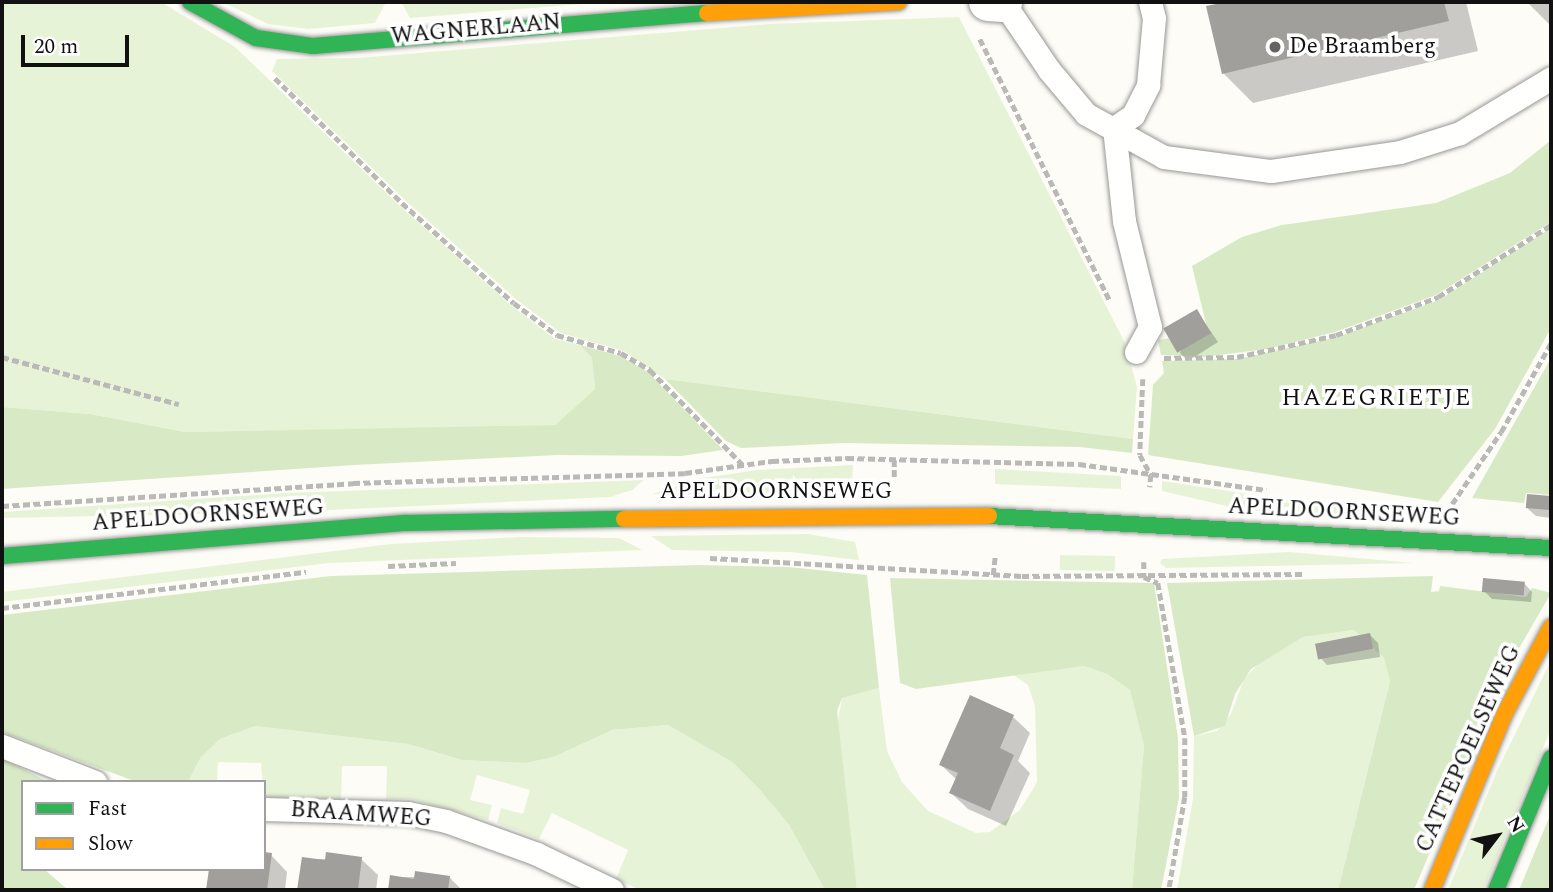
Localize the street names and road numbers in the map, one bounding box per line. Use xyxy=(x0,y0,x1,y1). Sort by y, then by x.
street label: WAGNERLAAN xyxy=(390,9,562,51)
street label: APELDOORNSEWEG xyxy=(660,478,892,506)
street label: APELDOORNSEWEG xyxy=(1227,493,1461,533)
street label: APELDOORNSEWEG xyxy=(91,494,325,538)
street label: CATTEPOELSEWEG xyxy=(1411,641,1527,857)
street label: BRAAMWEG xyxy=(289,796,433,834)

